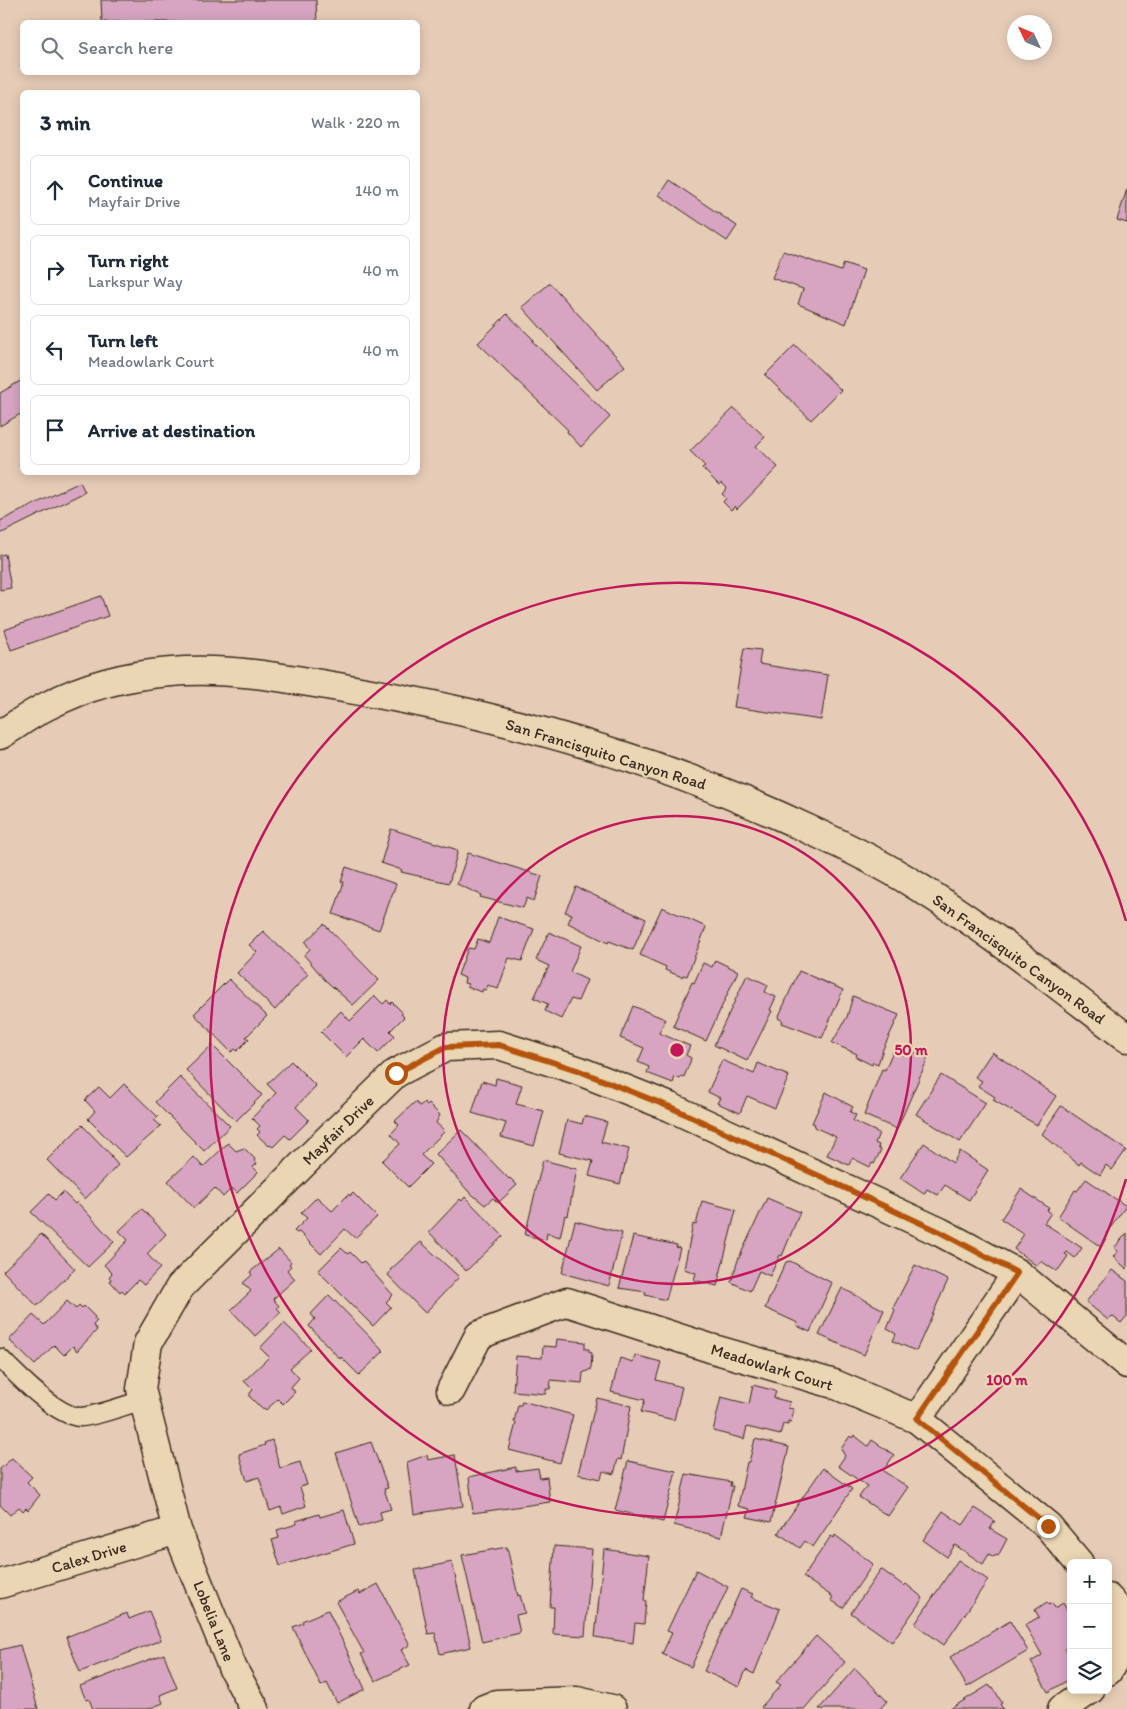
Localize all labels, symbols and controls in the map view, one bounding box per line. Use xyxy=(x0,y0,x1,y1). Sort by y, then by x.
north arrow xyxy=(1007,15,1052,60)
search box xyxy=(20,20,420,75)
icon: search xyxy=(38,34,66,62)
text: Search here xyxy=(78,36,173,59)
text: 3 min xyxy=(40,110,90,135)
text: Walk · 220 m xyxy=(311,113,400,132)
text: Continue xyxy=(88,169,163,192)
icon: ahead xyxy=(41,176,69,204)
text: 140 m xyxy=(355,181,399,200)
text: Mayfair Drive xyxy=(88,192,180,211)
text: Turn right xyxy=(88,249,169,272)
icon: right xyxy=(41,256,69,284)
text: 40 m xyxy=(362,261,399,280)
text: Larkspur Way xyxy=(88,272,183,291)
text: Turn left xyxy=(88,329,158,352)
icon: left xyxy=(41,336,69,364)
text: 40 m xyxy=(362,341,399,360)
text: Meadowlark Court xyxy=(88,352,215,371)
icon: arrive xyxy=(41,416,69,444)
text: Arrive at destination xyxy=(88,419,255,442)
street label: San Francisquito Canyon Road xyxy=(503,714,709,794)
street label: San Francisquito Canyon Road xyxy=(929,890,1109,1028)
centre of rings xyxy=(668,1041,686,1059)
text: 50 m xyxy=(894,1041,928,1059)
route start xyxy=(385,1062,408,1085)
street label: Mayfair Drive xyxy=(298,1091,378,1169)
street label: Meadowlark Court xyxy=(709,1339,835,1395)
text: 100 m xyxy=(986,1371,1028,1389)
route end xyxy=(1037,1515,1060,1538)
street label: Calex Drive xyxy=(49,1537,129,1577)
map controls xyxy=(1067,1559,1112,1694)
button: + xyxy=(1067,1559,1112,1604)
street label: Lobelia Lane xyxy=(189,1578,239,1664)
button: − xyxy=(1067,1604,1112,1649)
button: layers xyxy=(1067,1649,1112,1694)

